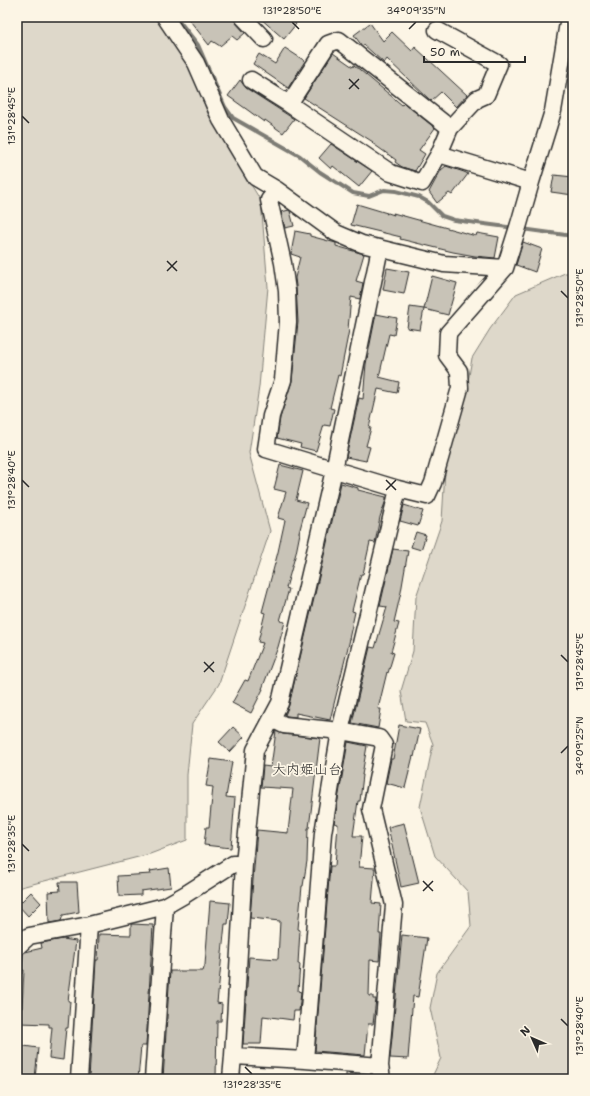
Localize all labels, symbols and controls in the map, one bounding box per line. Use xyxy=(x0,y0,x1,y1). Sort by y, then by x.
text: 131°28'50"E xyxy=(263,4,322,17)
text: 34°09'35"N xyxy=(386,4,446,17)
scale bar xyxy=(424,38,525,64)
text: 50 m xyxy=(430,44,460,60)
text: 131°28'45"E xyxy=(5,87,18,145)
text: 131°28'50"E xyxy=(573,269,586,328)
text: 131°28'40"E xyxy=(5,450,18,510)
text: 131°28'45"E xyxy=(573,633,586,691)
text: 34°09'25"N xyxy=(573,716,586,776)
district label: 大内姫山台 xyxy=(272,760,342,778)
text: 131°28'35"E xyxy=(5,815,18,873)
text: 131°28'40"E xyxy=(573,996,586,1056)
north arrow xyxy=(512,1018,552,1058)
text: N xyxy=(517,1023,534,1040)
text: 131°28'35"E xyxy=(223,1078,281,1091)

